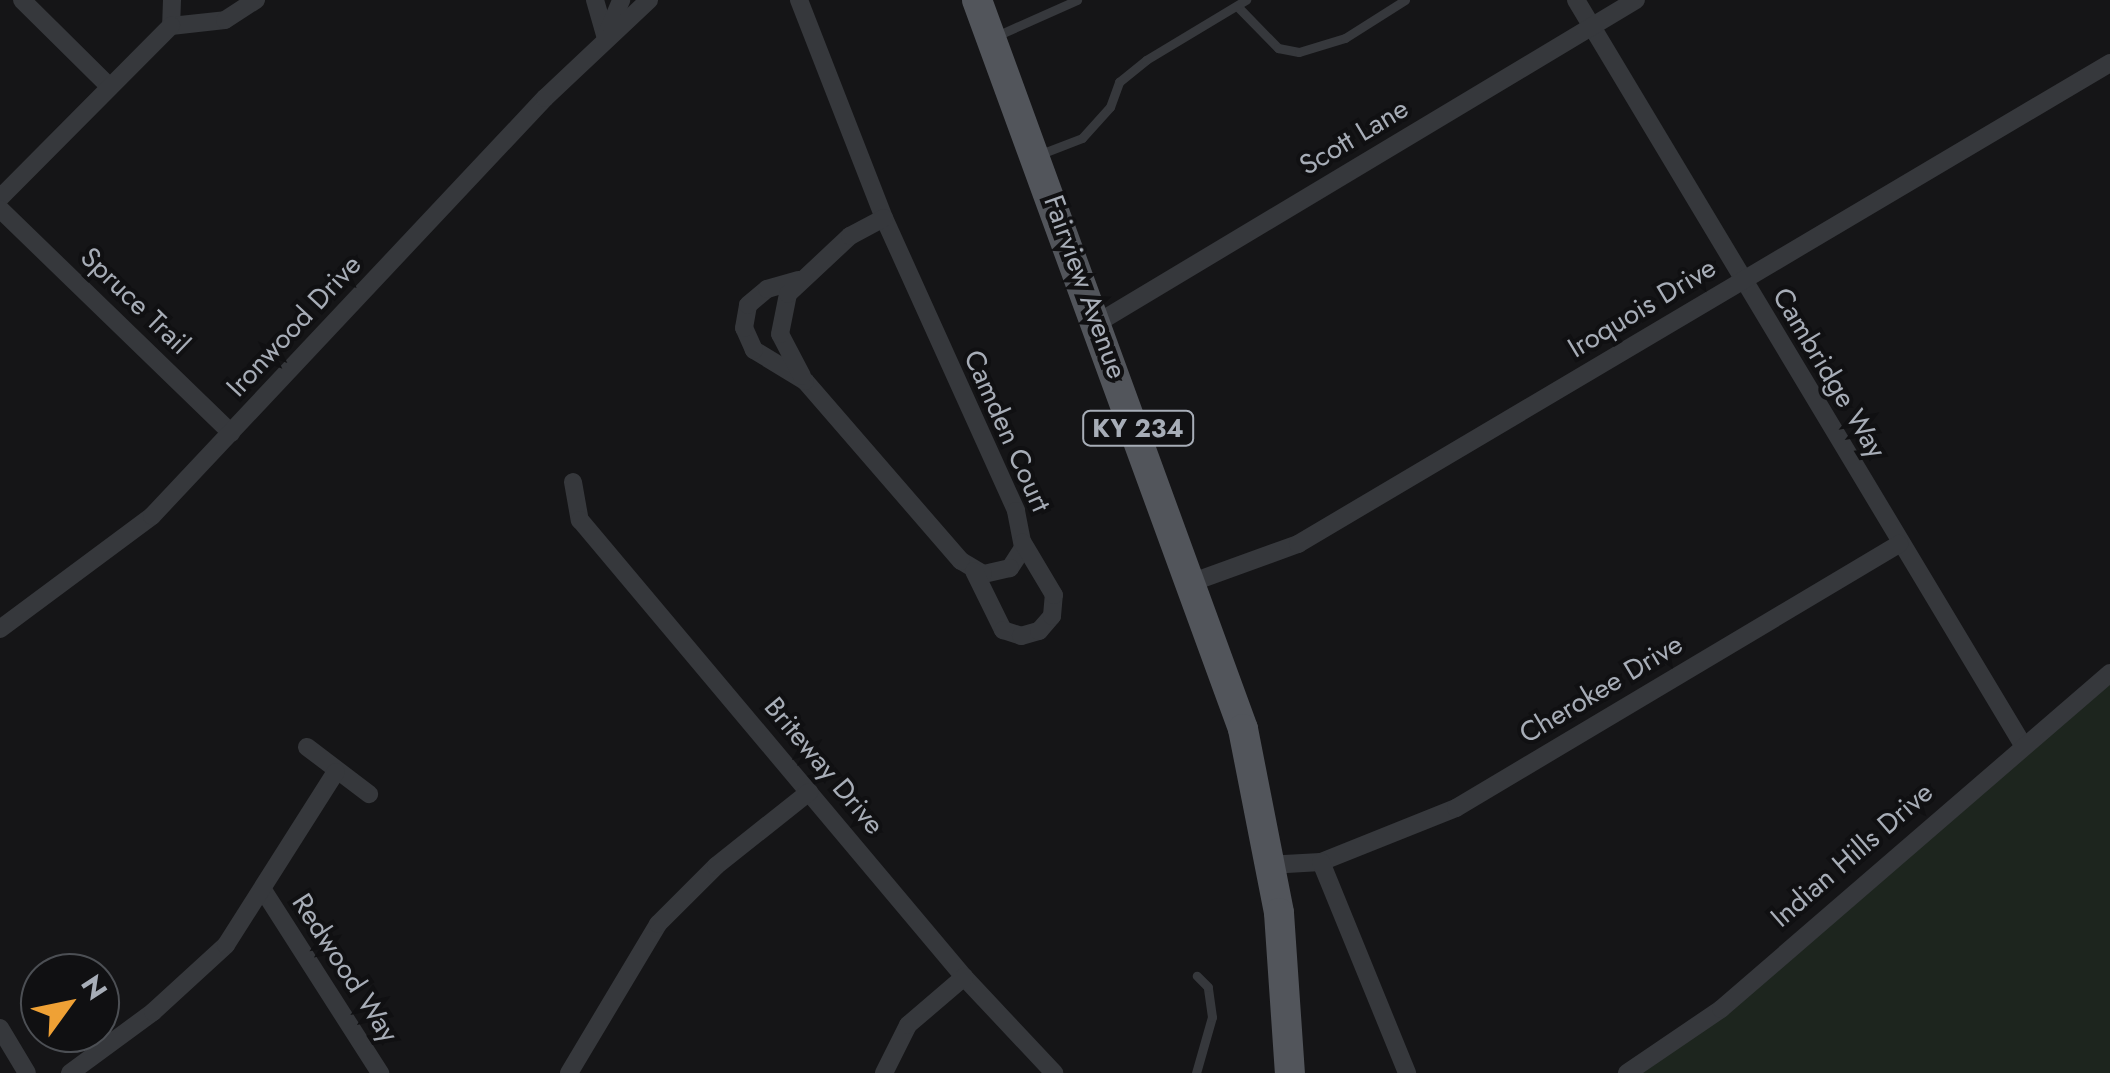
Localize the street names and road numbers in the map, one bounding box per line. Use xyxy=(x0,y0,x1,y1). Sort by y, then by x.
street label: Scott Lane xyxy=(1293,91,1415,183)
street label: Fairview Avenue xyxy=(1036,191,1134,383)
street label: Spruce Trail xyxy=(73,241,197,361)
street label: Ironwood Drive xyxy=(220,248,368,404)
street label: Iroquois Drive xyxy=(1562,251,1722,365)
street label: Cambridge Way xyxy=(1765,282,1893,464)
street label: Camden Court xyxy=(956,345,1058,517)
road number: KY 234 xyxy=(1080,408,1196,448)
street label: Cherokee Drive xyxy=(1513,627,1689,751)
street label: Briteway Drive xyxy=(757,691,891,841)
street label: Indian Hills Drive xyxy=(1764,776,1940,934)
street label: Redwood Way xyxy=(285,887,405,1049)

